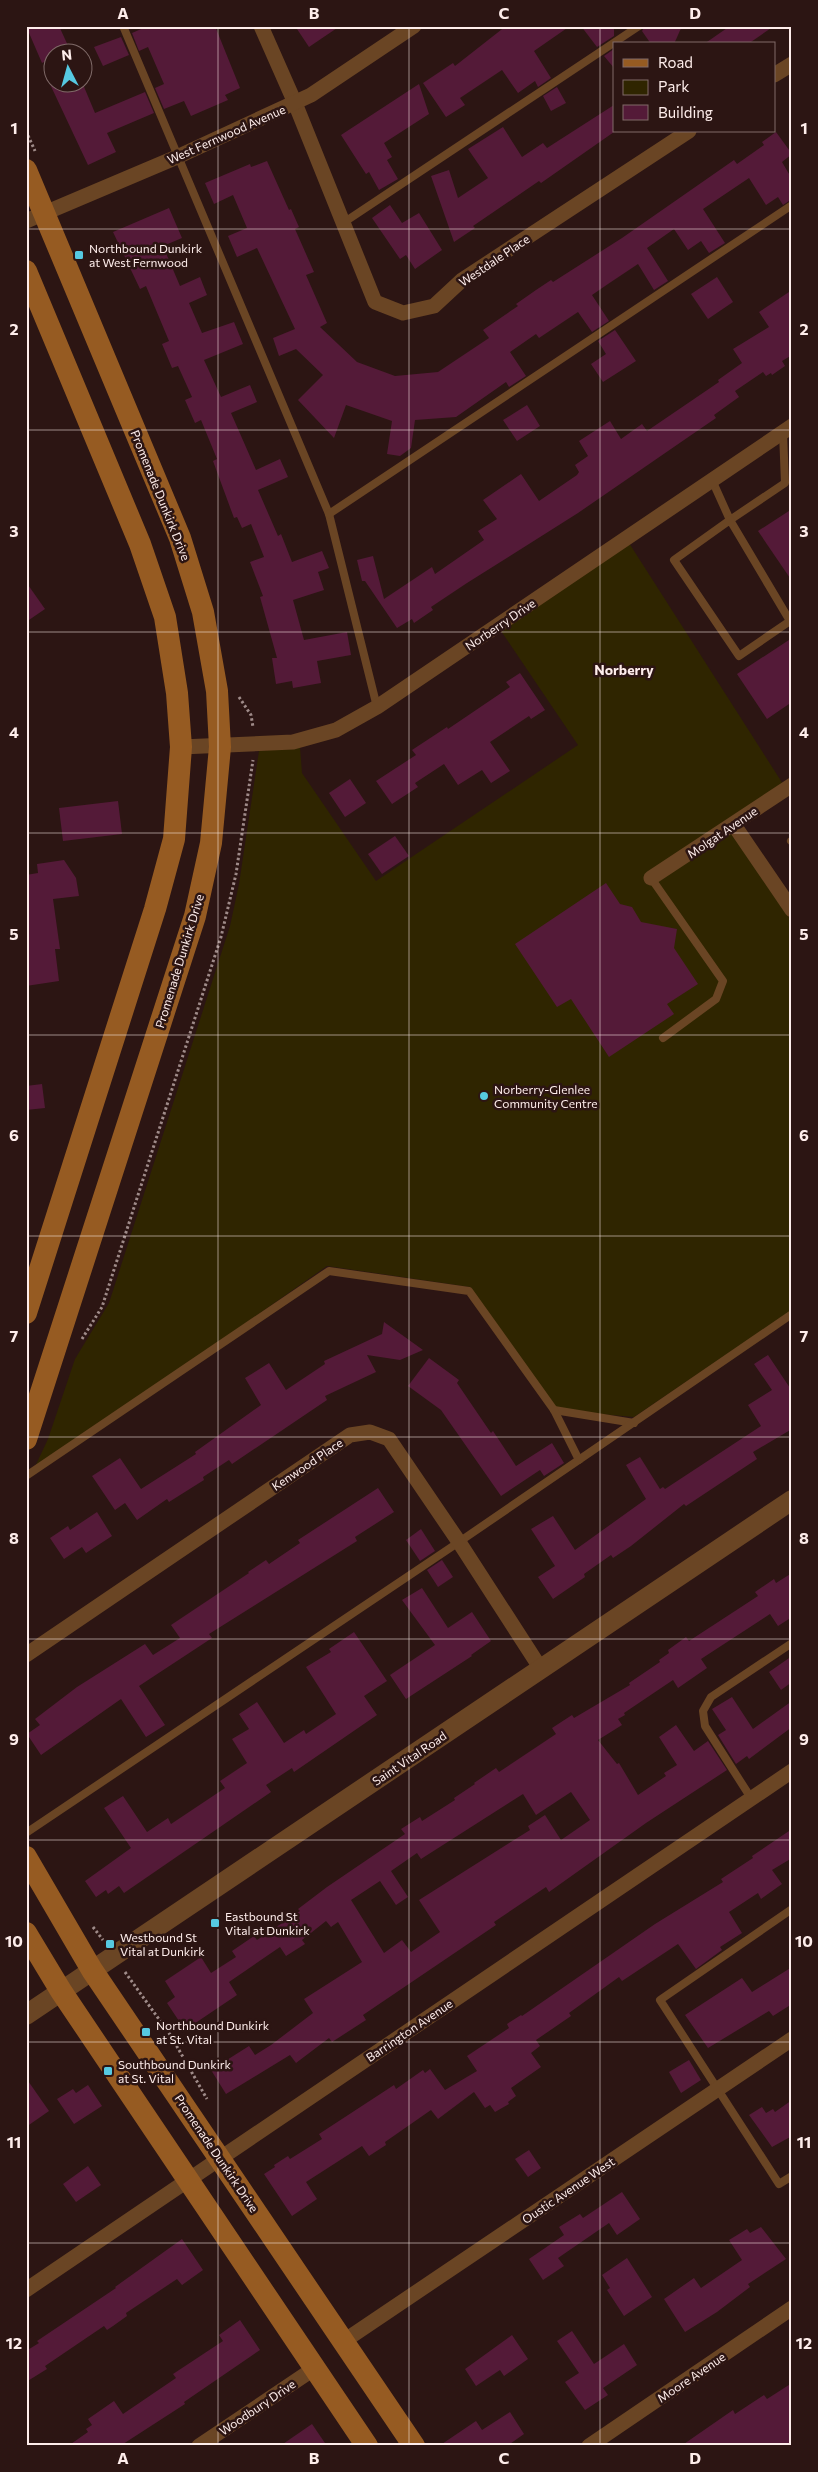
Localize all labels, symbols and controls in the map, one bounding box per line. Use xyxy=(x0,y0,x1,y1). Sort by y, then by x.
text: A xyxy=(117,3,129,22)
text: B xyxy=(309,3,320,22)
text: C xyxy=(499,3,510,22)
text: D xyxy=(689,3,701,22)
north arrow xyxy=(42,42,92,92)
legend xyxy=(613,42,776,132)
text: N xyxy=(60,46,73,64)
text: Road xyxy=(658,53,693,71)
text: Park xyxy=(658,77,689,95)
street label: West Fernwood Avenue xyxy=(165,102,287,166)
text: Building xyxy=(658,103,713,121)
text: 1 xyxy=(10,118,18,137)
text: 1 xyxy=(800,118,808,137)
street label: Westdale Place xyxy=(456,231,532,289)
place label: Northbound Dunkirk at West Fernwood xyxy=(89,241,203,269)
marker: Northbound Dunkirk at West Fernwood xyxy=(73,249,85,261)
text: 2 xyxy=(9,319,19,338)
text: 2 xyxy=(799,319,809,338)
street label: Promenade Dunkirk Drive xyxy=(128,428,194,562)
text: 3 xyxy=(9,521,19,540)
text: 3 xyxy=(799,521,809,540)
street label: Norberry Drive xyxy=(462,595,538,653)
district label: Norberry xyxy=(594,661,654,678)
text: 4 xyxy=(9,722,19,741)
text: 4 xyxy=(799,722,809,741)
street label: Molgat Avenue xyxy=(684,803,760,861)
street label: Promenade Dunkirk Drive xyxy=(152,892,206,1030)
text: 5 xyxy=(9,924,19,943)
text: 5 xyxy=(799,924,809,943)
place label: Norberry-Glenlee Community Centre xyxy=(494,1082,598,1110)
marker: Norberry-Glenlee Community Centre xyxy=(478,1090,490,1102)
text: 6 xyxy=(9,1125,19,1144)
text: 6 xyxy=(799,1125,809,1144)
text: 7 xyxy=(10,1326,19,1345)
text: 7 xyxy=(800,1326,809,1345)
street label: Kenwood Place xyxy=(269,1435,345,1493)
text: 8 xyxy=(9,1528,19,1547)
text: 8 xyxy=(799,1528,809,1547)
street label: Saint Vital Road xyxy=(369,1728,449,1788)
text: 9 xyxy=(9,1729,19,1748)
text: 9 xyxy=(799,1729,809,1748)
place label: Eastbound St Vital at Dunkirk xyxy=(225,1909,310,1937)
marker: Eastbound St Vital at Dunkirk xyxy=(209,1917,221,1929)
place label: Westbound St Vital at Dunkirk xyxy=(120,1930,205,1958)
text: 10 xyxy=(5,1931,23,1950)
text: 10 xyxy=(795,1931,813,1950)
marker: Westbound St Vital at Dunkirk xyxy=(104,1938,116,1950)
street label: Barrington Avenue xyxy=(363,1996,455,2064)
place label: Northbound Dunkirk at St. Vital xyxy=(156,2018,270,2046)
marker: Northbound Dunkirk at St. Vital xyxy=(140,2026,152,2038)
place label: Southbound Dunkirk at St. Vital xyxy=(118,2057,232,2085)
marker: Southbound Dunkirk at St. Vital xyxy=(102,2065,114,2077)
street label: Promenade Dunkirk Drive xyxy=(172,2091,262,2215)
text: 11 xyxy=(7,2132,21,2151)
text: 11 xyxy=(797,2132,811,2151)
street label: Oustic Avenue West xyxy=(519,2154,617,2226)
text: 12 xyxy=(6,2333,22,2352)
text: 12 xyxy=(796,2333,812,2352)
street label: Moore Avenue xyxy=(654,2349,728,2405)
street label: Woodbury Drive xyxy=(216,2376,298,2438)
text: A xyxy=(117,2448,129,2467)
text: B xyxy=(309,2448,320,2467)
text: C xyxy=(499,2448,510,2467)
text: D xyxy=(689,2448,701,2467)

